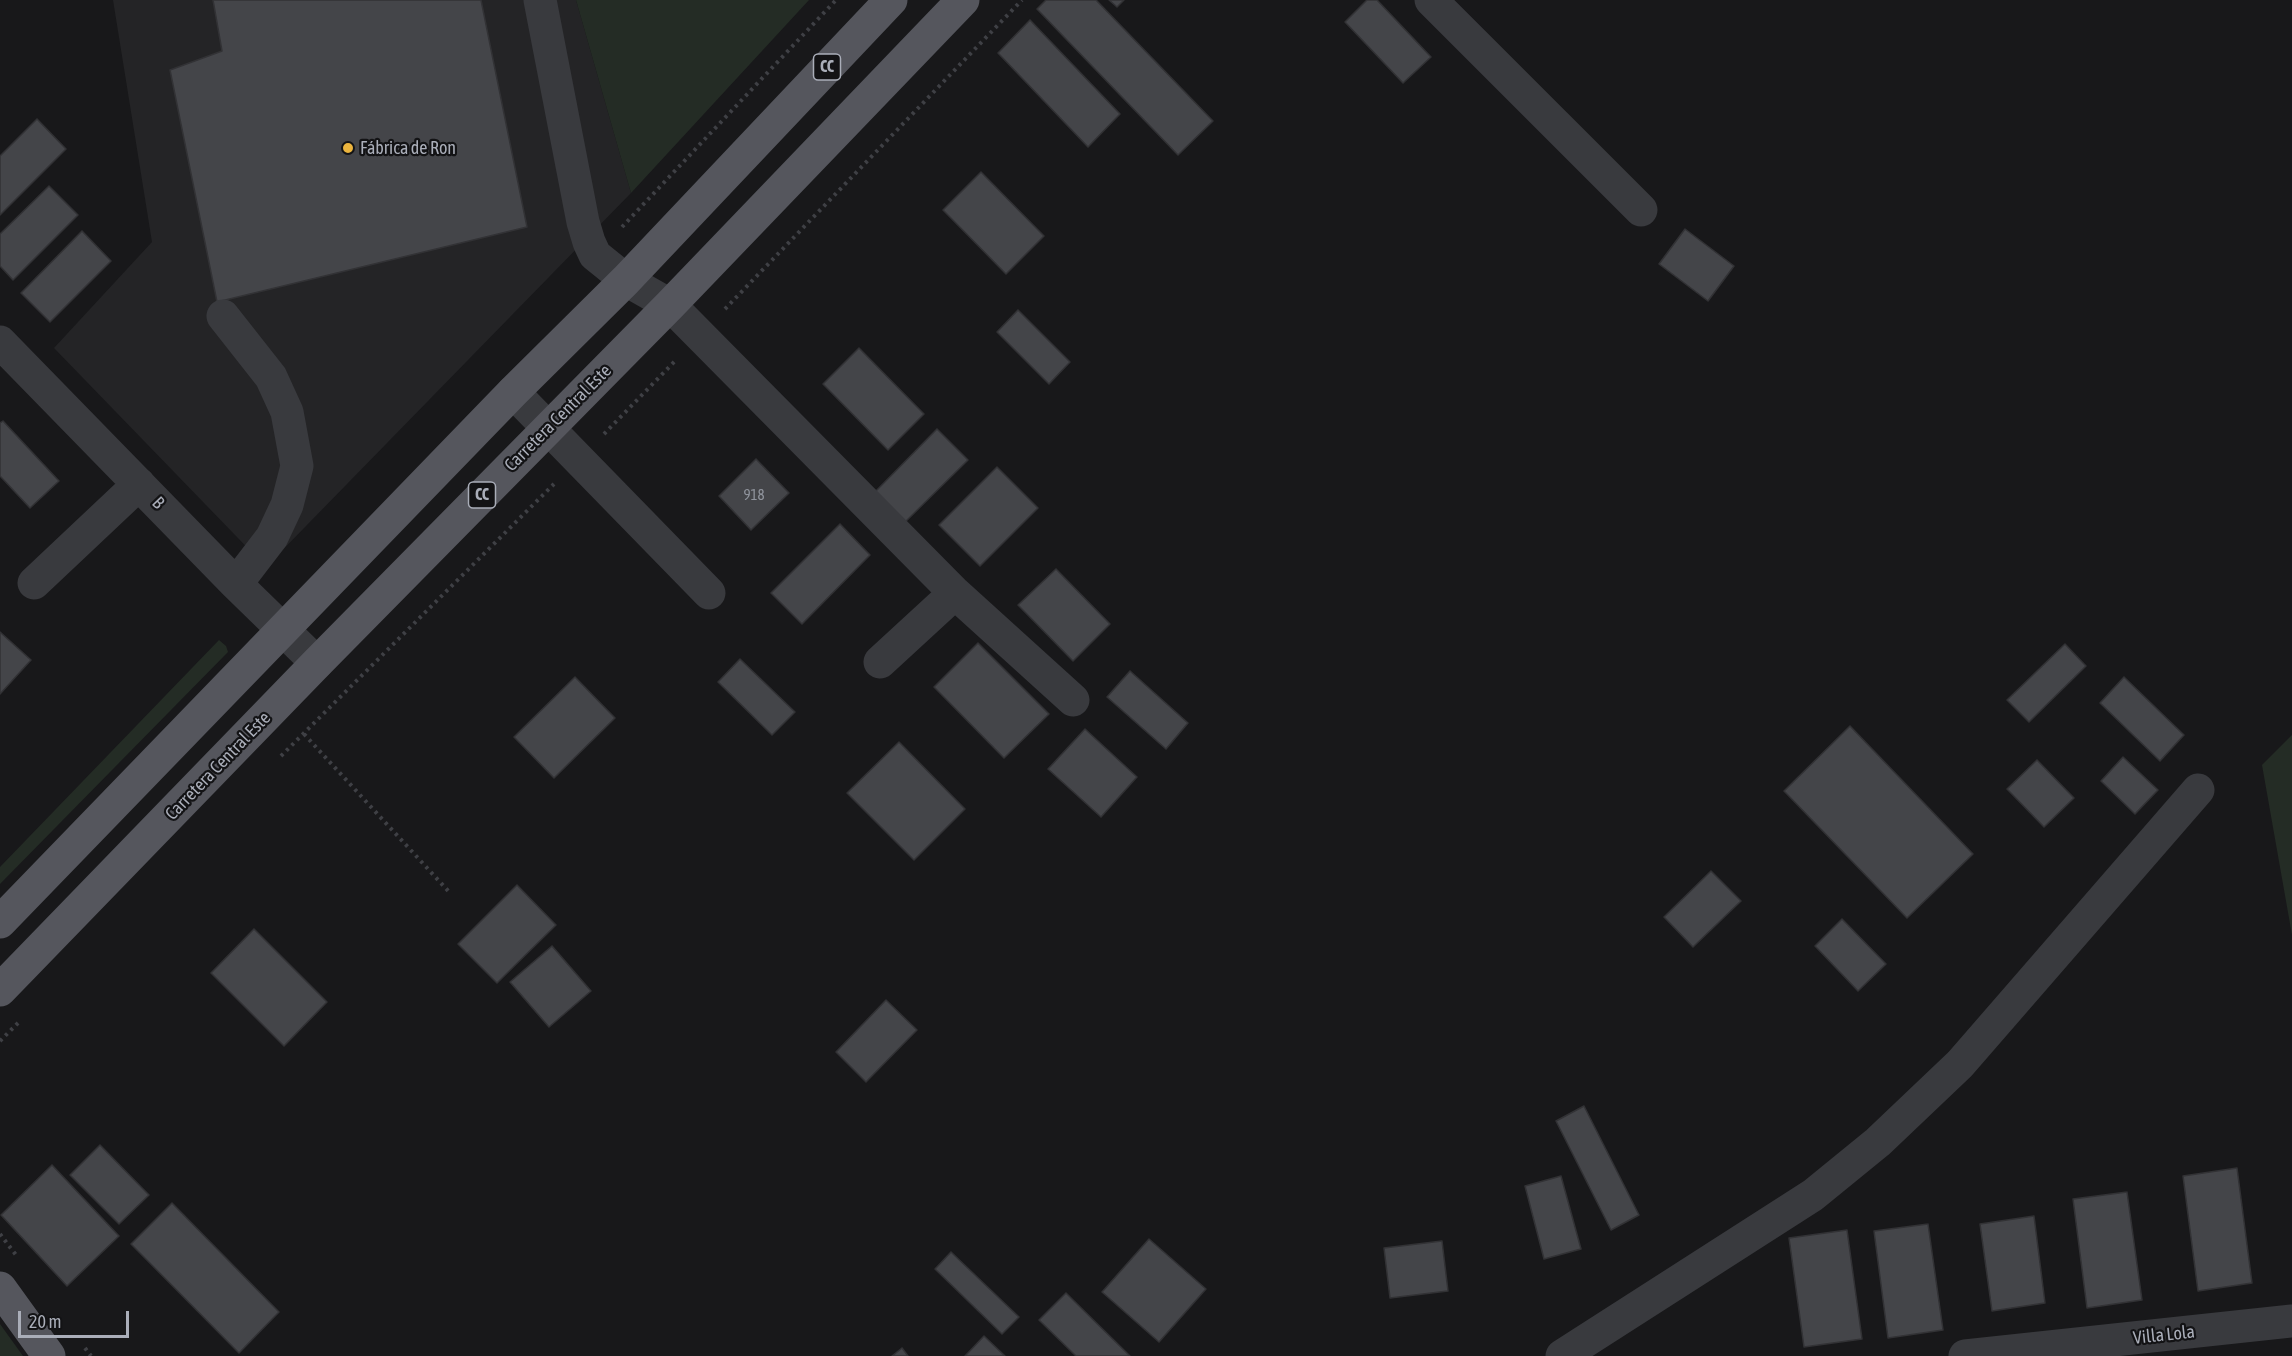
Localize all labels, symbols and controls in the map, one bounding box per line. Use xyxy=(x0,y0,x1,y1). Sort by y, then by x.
road number: CC xyxy=(814,54,840,80)
place label: Fábrica de Ron xyxy=(360,137,456,159)
marker: Fábrica de Ron xyxy=(341,141,355,155)
street label: Carretera Central Este xyxy=(500,360,616,476)
road number: CC xyxy=(468,482,496,508)
house number: 918 xyxy=(743,486,765,504)
street label: B xyxy=(147,492,169,514)
street label: Carretera Central Este xyxy=(161,707,275,825)
scale bar xyxy=(21,1299,132,1337)
text: 20 m xyxy=(29,1311,61,1332)
street label: Villa Lola xyxy=(2132,1321,2196,1349)

